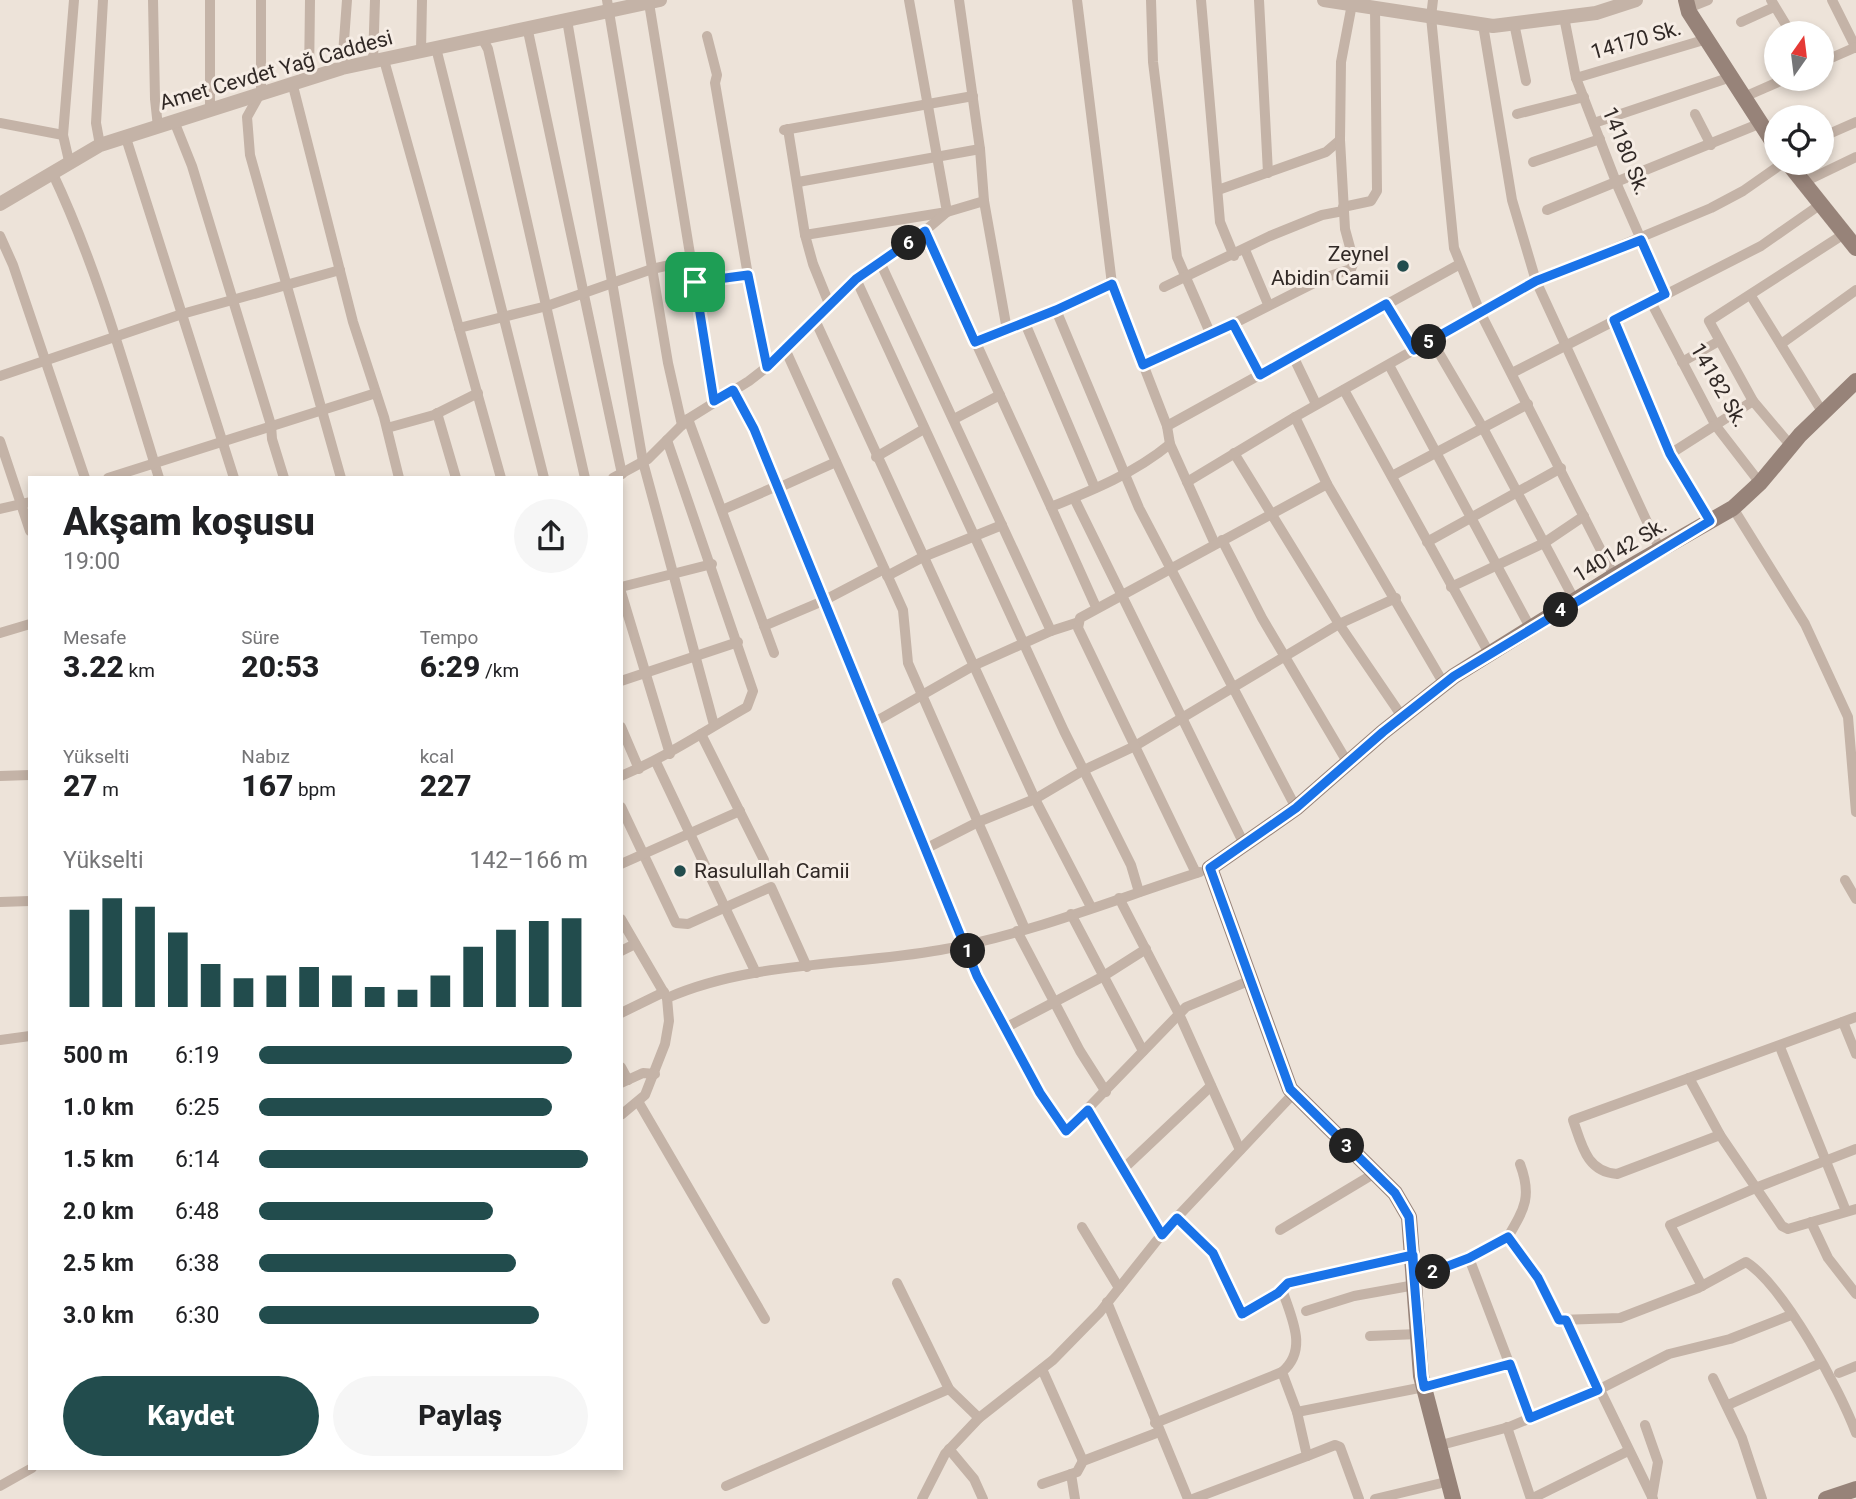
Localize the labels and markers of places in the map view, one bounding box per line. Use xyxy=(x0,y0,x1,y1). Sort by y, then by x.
pin: 6 xyxy=(892,226,926,260)
place label: Zeynel Abidin Camii xyxy=(1271,242,1389,290)
pin xyxy=(665,252,725,312)
marker: Zeynel Abidin Camii xyxy=(1395,258,1411,274)
pin: 5 xyxy=(1412,324,1446,360)
pin: 4 xyxy=(1544,592,1578,628)
place label: Rasulullah Camii xyxy=(694,859,850,883)
marker: Rasulullah Camii xyxy=(672,863,688,879)
pin: 1 xyxy=(950,934,986,968)
pin: 3 xyxy=(1330,1128,1364,1164)
pin: 2 xyxy=(1416,1254,1450,1290)

